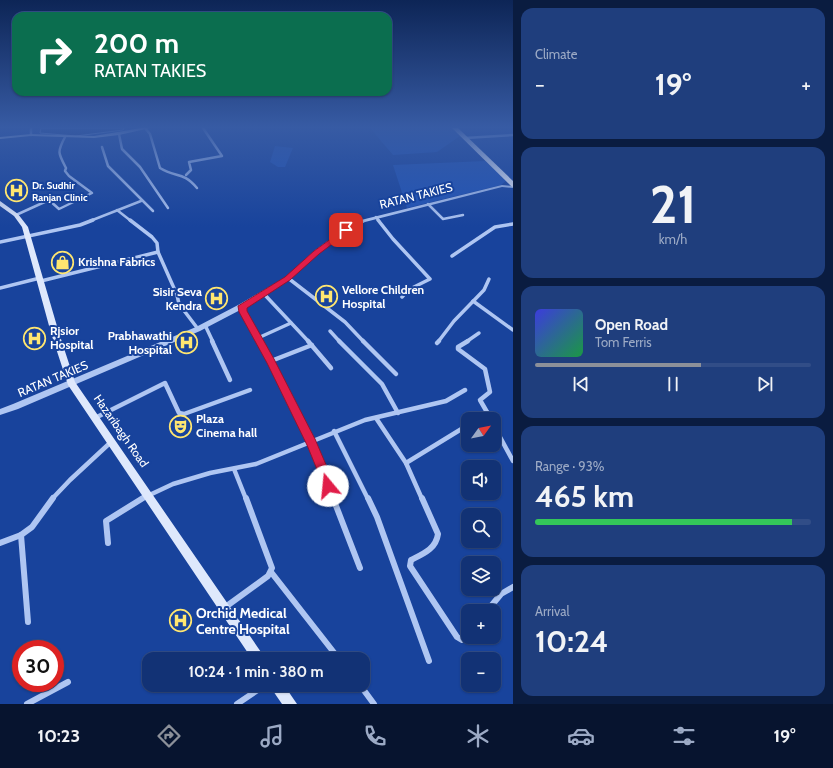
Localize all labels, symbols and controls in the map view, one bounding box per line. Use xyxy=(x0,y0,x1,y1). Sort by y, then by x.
text: 200 m xyxy=(94,26,179,60)
icon: right xyxy=(28,28,80,80)
text: Climate xyxy=(535,46,577,62)
text: RATAN TAKIES xyxy=(94,60,206,82)
text: 19° xyxy=(655,66,691,103)
text: − xyxy=(535,71,545,98)
text: + xyxy=(801,71,811,98)
text: 21 xyxy=(650,173,696,236)
hospital icon: Dr. Sudhir Ranjan Clinic xyxy=(3,178,29,204)
place label: Dr. Sudhir Ranjan Clinic xyxy=(32,179,88,204)
street label: RATAN TAKIES xyxy=(378,179,454,212)
pin xyxy=(329,213,363,247)
icon: arrive xyxy=(335,219,357,241)
text: km/h xyxy=(659,231,687,247)
shop icon: Krishna Fabrics xyxy=(50,249,76,275)
place label: Krishna Fabrics xyxy=(78,254,155,269)
place label: Vellore Children Hospital xyxy=(342,282,424,311)
place label: Sisir Seva Kendra xyxy=(153,284,202,313)
hospital icon: Vellore Children Hospital xyxy=(314,284,340,310)
hospital icon: Sisir Seva Kendra xyxy=(204,286,230,312)
text: Open Road xyxy=(595,316,668,334)
place label: Rjsior Hospital xyxy=(50,323,94,352)
hospital icon: Rjsior Hospital xyxy=(22,325,48,351)
place label: Prabhawathi Hospital xyxy=(108,328,172,357)
hospital icon: Prabhawathi Hospital xyxy=(174,330,200,356)
text: Tom Ferris xyxy=(595,334,652,350)
street label: RATAN TAKIES xyxy=(15,357,90,400)
icon: previous xyxy=(570,373,592,395)
icon: pause xyxy=(662,373,684,395)
icon: next xyxy=(754,373,776,395)
street label: Hazaribagh Road xyxy=(91,391,152,470)
place label: Plaza Cinema hall xyxy=(196,411,257,440)
north arrow xyxy=(461,412,501,452)
map controls xyxy=(461,412,501,692)
theatre icon: Plaza Cinema hall xyxy=(168,413,194,439)
text: Range · 93% xyxy=(535,458,604,474)
button: sound xyxy=(461,460,501,500)
position arrow xyxy=(307,465,349,507)
text: 465 km xyxy=(535,478,634,515)
button: search xyxy=(461,508,501,548)
button: layers xyxy=(461,556,501,596)
text: Arrival xyxy=(535,603,570,619)
place label: Orchid Medical Centre Hospital xyxy=(196,604,290,638)
button: + xyxy=(461,604,501,644)
hospital icon: Orchid Medical Centre Hospital xyxy=(168,608,194,634)
text: 10:24 xyxy=(535,623,608,660)
speed limit sign: 30 xyxy=(12,640,64,692)
button: − xyxy=(461,652,501,692)
text: 10:24 · 1 min · 380 m xyxy=(188,663,324,681)
icon: directions xyxy=(155,722,183,750)
icon: music xyxy=(258,722,286,750)
icon: phone xyxy=(361,722,389,750)
icon: climate xyxy=(464,722,492,750)
icon: car xyxy=(567,722,595,750)
icon: filters xyxy=(670,722,698,750)
text: 10:23 xyxy=(38,725,80,747)
text: 19° xyxy=(773,725,795,747)

